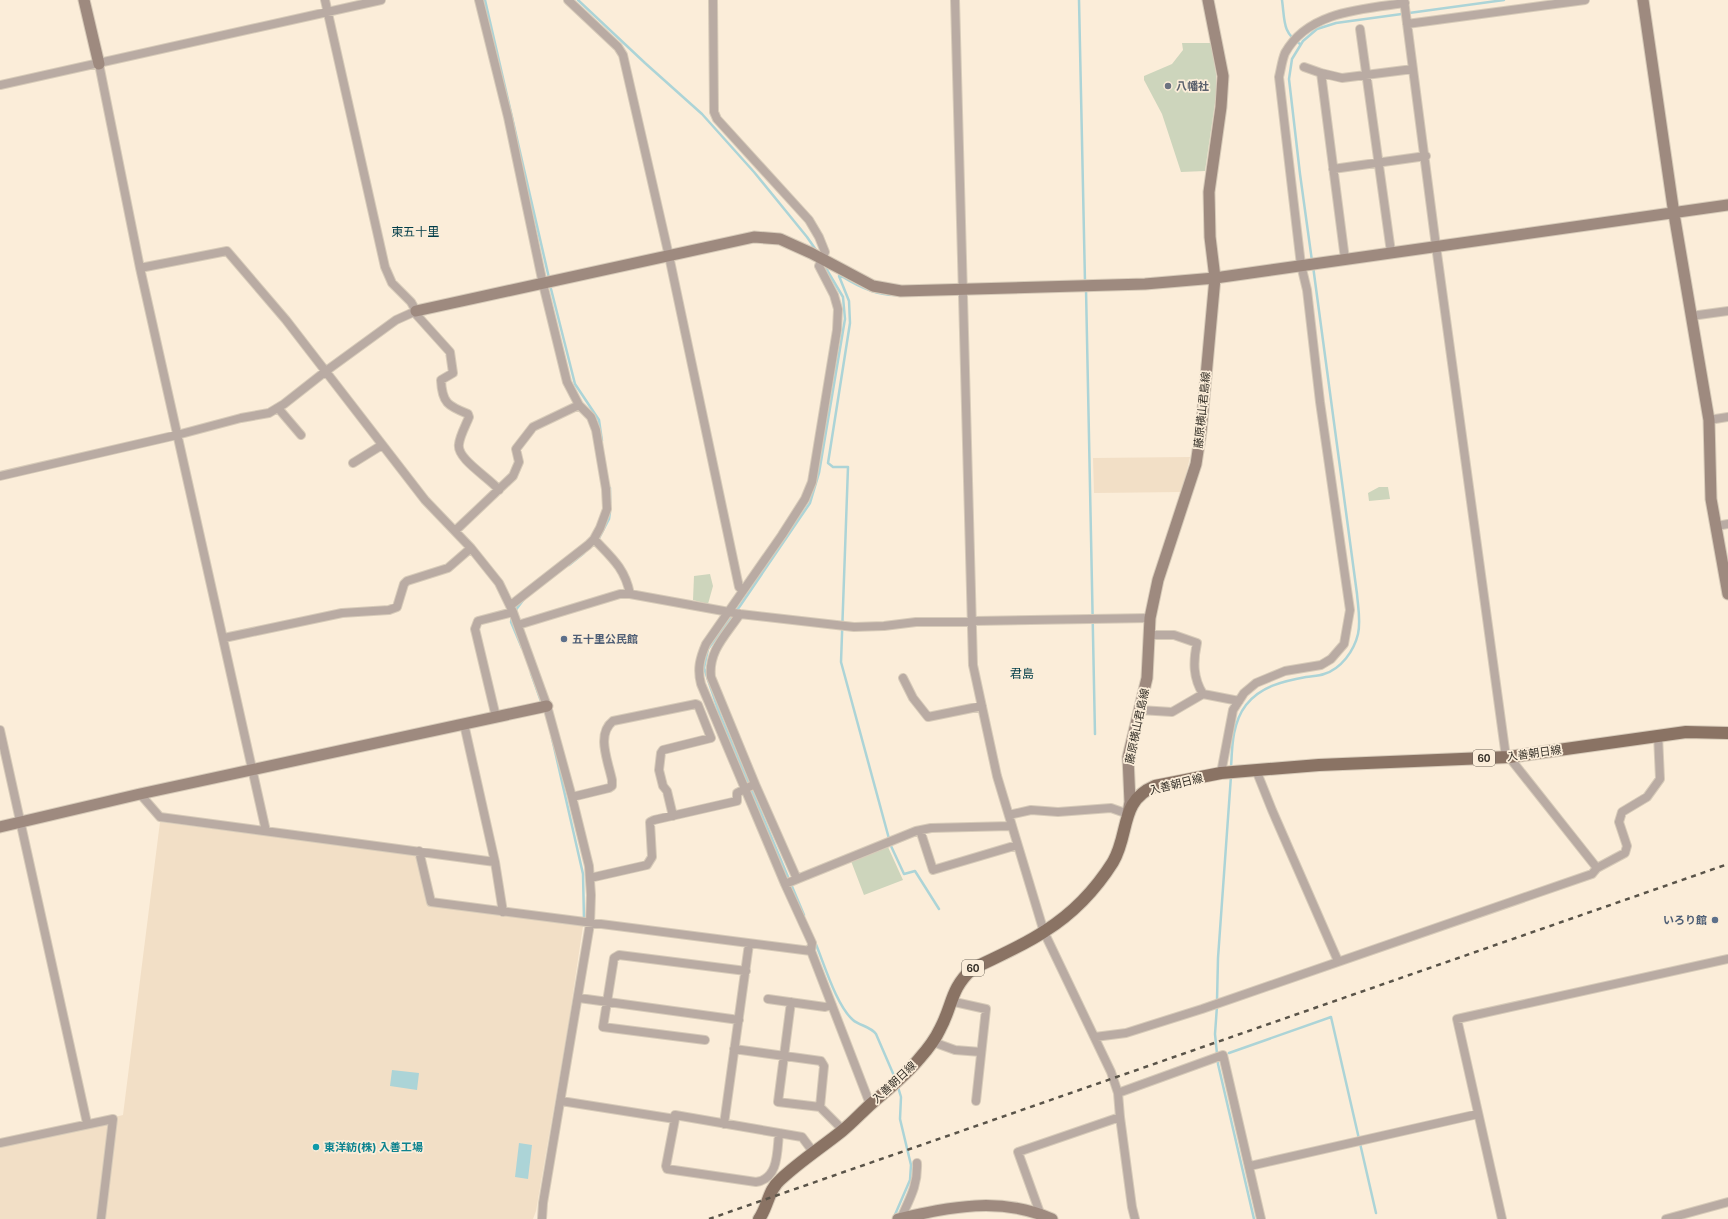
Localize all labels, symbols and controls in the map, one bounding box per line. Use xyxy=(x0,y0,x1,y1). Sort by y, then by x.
place label: 八幡社 xyxy=(1176,79,1209,93)
marker: 八幡社 xyxy=(1163,81,1173,91)
district label: 東五十里 xyxy=(391,224,439,239)
street label: 藤原横山君島線 xyxy=(1191,371,1213,449)
place label: 五十里公民館 xyxy=(572,632,638,646)
marker: 五十里公民館 xyxy=(559,634,569,644)
district label: 君島 xyxy=(1010,666,1034,681)
street label: 藤原横山君島線 xyxy=(1122,687,1152,765)
street label: 入善朝日線 xyxy=(1506,742,1562,764)
road number: 60 xyxy=(1473,750,1495,766)
street label: 入善朝日線 xyxy=(1148,771,1204,797)
place label: いろり館 xyxy=(1663,913,1707,927)
marker: いろり館 xyxy=(1710,915,1720,925)
road number: 60 xyxy=(962,960,984,976)
street label: 入善朝日線 xyxy=(869,1058,919,1106)
place label: 東洋紡(株) 入善工場 xyxy=(324,1140,423,1154)
marker: 東洋紡(株) 入善工場 xyxy=(311,1142,321,1152)

